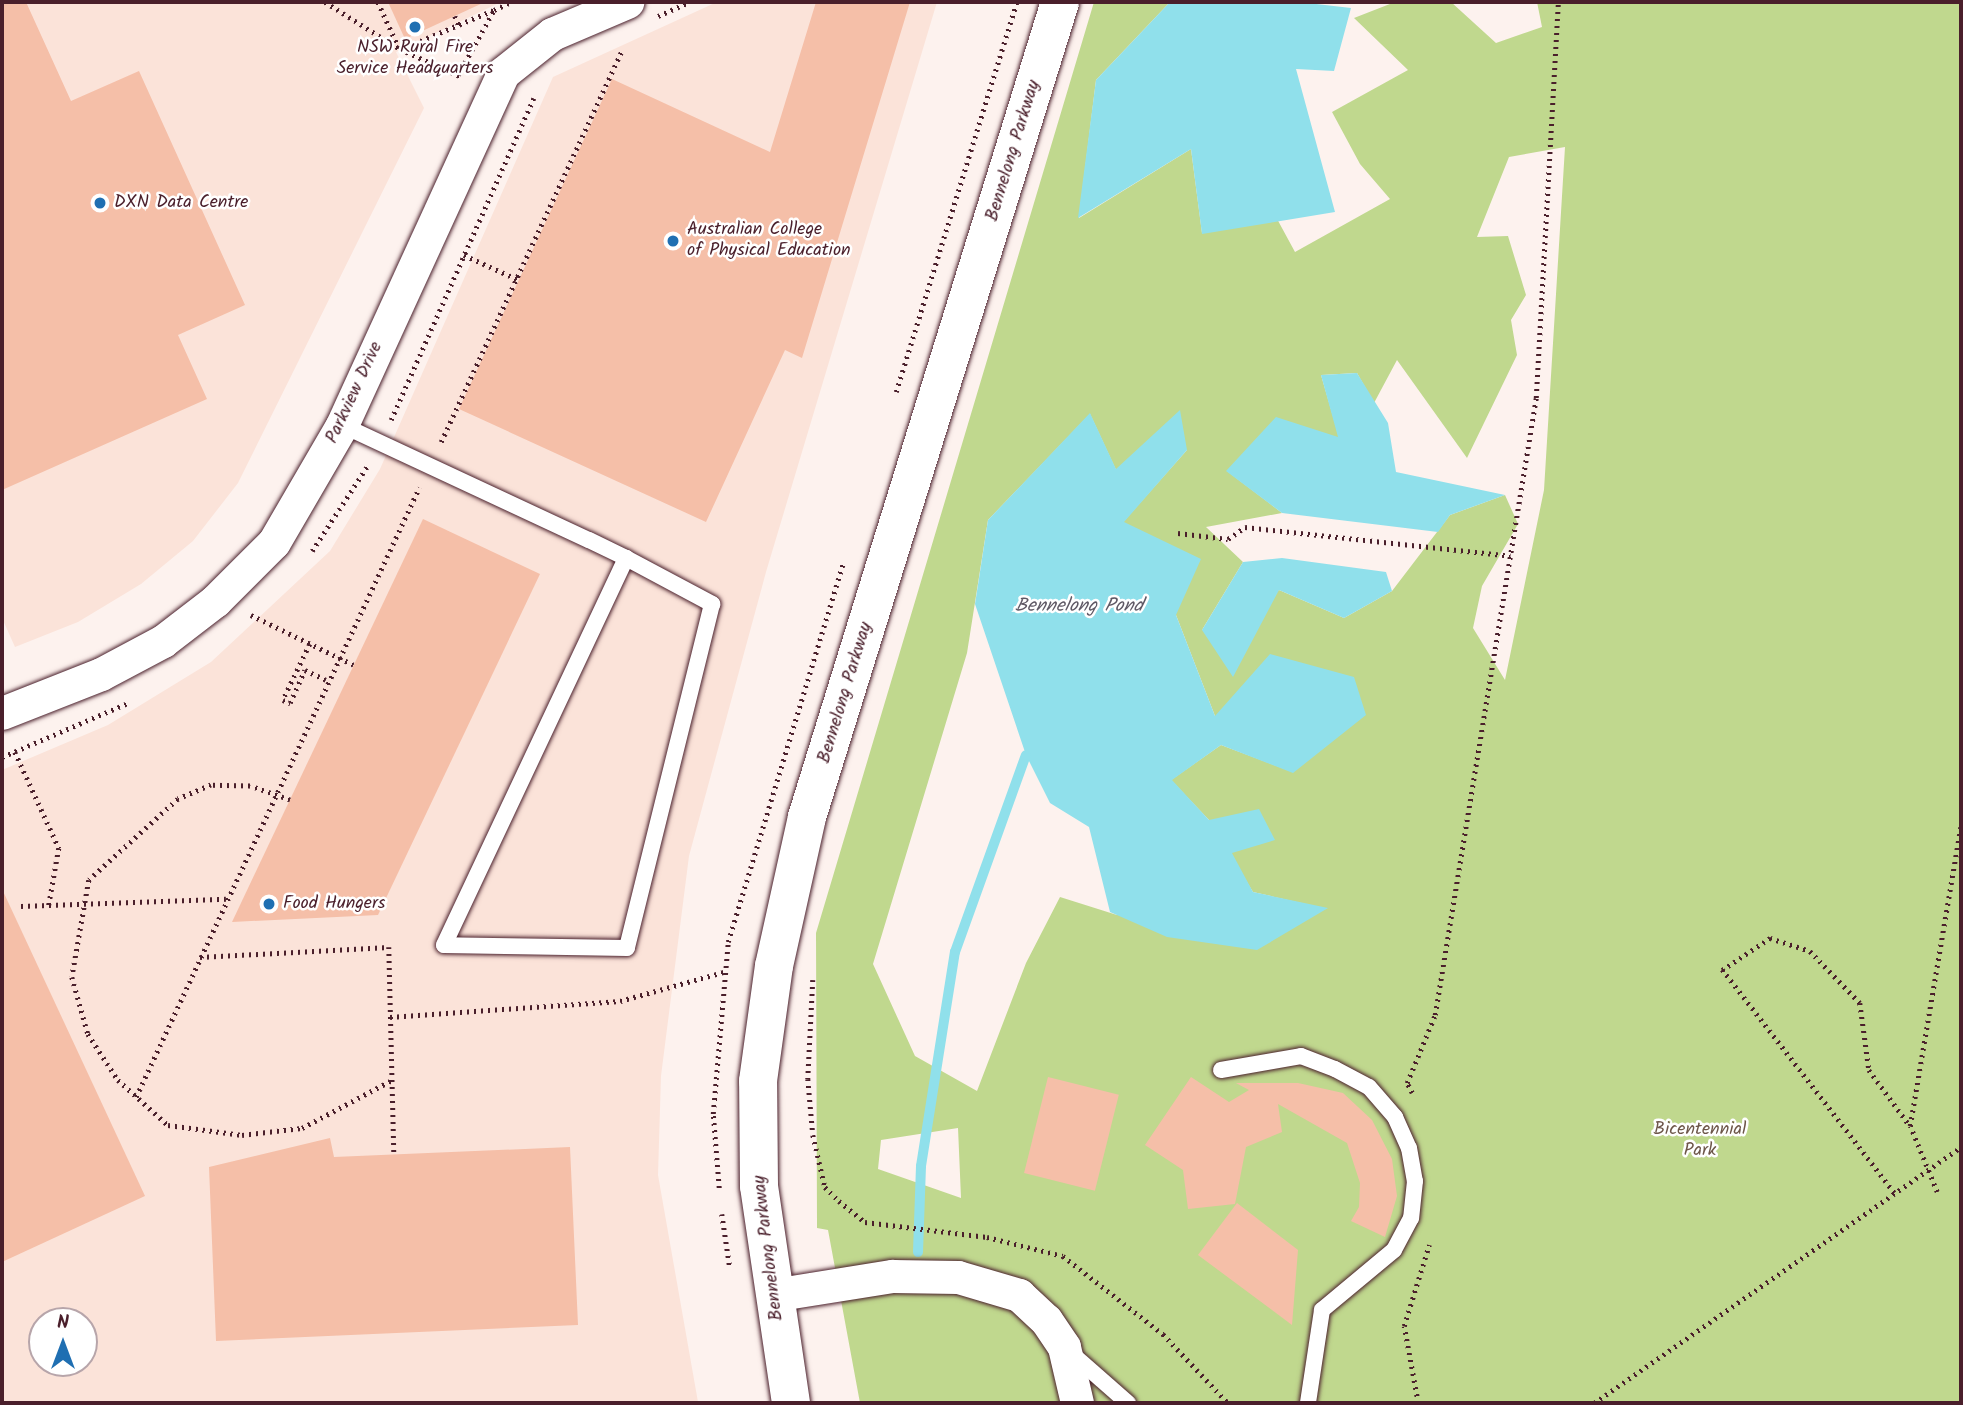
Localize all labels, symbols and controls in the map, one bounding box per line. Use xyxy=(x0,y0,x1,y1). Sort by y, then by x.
marker: NSW Rural Fire Service Headquarters xyxy=(407,19,423,35)
place label: NSW Rural Fire Service Headquarters xyxy=(337,38,493,80)
street label: Bennelong Parkway xyxy=(982,78,1046,224)
place label: DXN Data Centre xyxy=(114,192,248,214)
marker: DXN Data Centre xyxy=(92,195,108,211)
place label: Australian College of Physical Education xyxy=(687,220,851,262)
marker: Australian College of Physical Education xyxy=(665,233,681,249)
street label: Parkview Drive xyxy=(322,339,388,447)
water label: Bennelong Pond xyxy=(1015,596,1143,618)
street label: Bennelong Parkway xyxy=(814,620,878,766)
place label: Food Hungers xyxy=(283,893,386,915)
marker: Food Hungers xyxy=(261,896,277,912)
park label: Bicentennial Park xyxy=(1654,1120,1746,1162)
street label: Bennelong Parkway xyxy=(749,1174,789,1322)
north arrow xyxy=(28,1307,98,1377)
text: N xyxy=(57,1308,69,1338)

